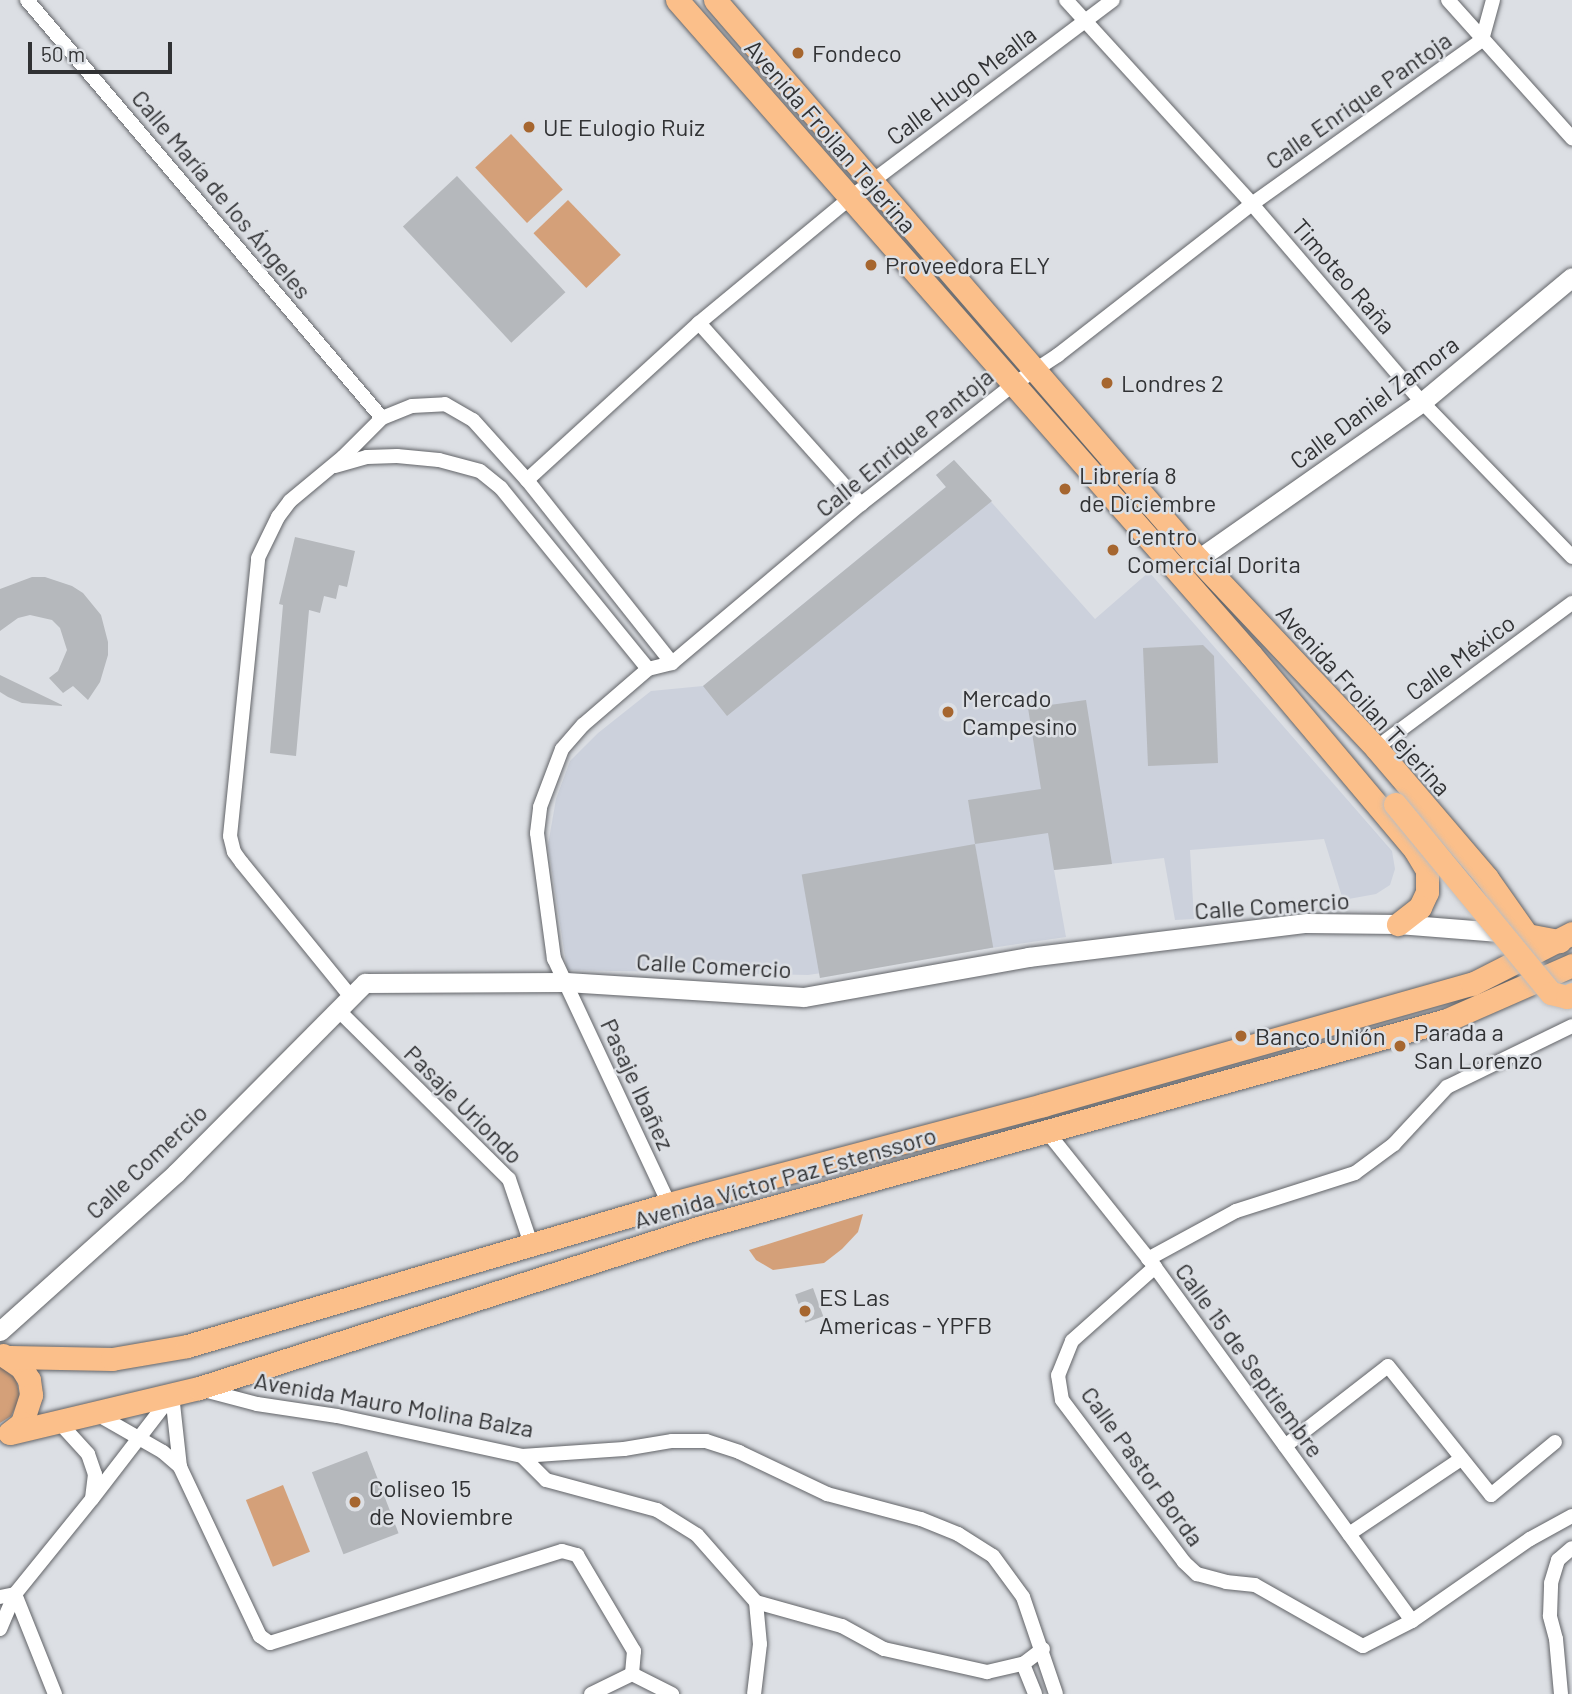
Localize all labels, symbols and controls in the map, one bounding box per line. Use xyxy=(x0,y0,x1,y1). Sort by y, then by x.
street label: Calle Hugo Mealla xyxy=(880,19,1042,151)
street label: Calle Enrique Pantoja xyxy=(1260,25,1456,175)
scale bar xyxy=(32,28,175,72)
street label: Avenida Froilan Tejerina xyxy=(739,33,923,239)
place label: Fondeco xyxy=(812,39,902,67)
text: 50 m xyxy=(41,41,85,66)
marker: Fondeco xyxy=(790,45,806,61)
street label: Calle María de los Ángeles xyxy=(126,84,318,304)
place label: UE Eulogio Ruiz xyxy=(543,113,705,141)
marker: UE Eulogio Ruiz xyxy=(521,119,537,135)
street label: Timoteo Raña xyxy=(1286,212,1402,340)
place label: Proveedora ELY xyxy=(885,251,1050,279)
marker: Proveedora ELY xyxy=(863,257,879,273)
street label: Calle Daniel Zamora xyxy=(1284,329,1464,475)
street label: Calle Enrique Pantoja xyxy=(809,362,999,522)
place label: Londres 2 xyxy=(1121,369,1224,397)
marker: Londres 2 xyxy=(1099,375,1115,391)
place label: Librería 8 de Diciembre xyxy=(1079,461,1216,517)
marker: Librería 8 de Diciembre xyxy=(1057,481,1073,497)
place label: Centro Comercial Dorita xyxy=(1127,522,1301,578)
marker: Centro Comercial Dorita xyxy=(1105,542,1121,558)
street label: Avenida Froilan Tejerina xyxy=(1271,599,1457,801)
street label: Calle México xyxy=(1400,608,1520,706)
place label: Mercado Campesino xyxy=(962,684,1078,740)
marker: Mercado Campesino xyxy=(940,704,956,720)
street label: Calle Comercio xyxy=(1193,885,1351,925)
street label: Calle Comercio xyxy=(636,947,792,983)
street label: Pasaje Ibañez xyxy=(595,1014,681,1154)
place label: Parada a San Lorenzo xyxy=(1414,1018,1543,1074)
place label: Banco Unión xyxy=(1255,1022,1386,1050)
marker: Banco Unión xyxy=(1233,1028,1249,1044)
marker: Parada a San Lorenzo xyxy=(1392,1038,1408,1054)
street label: Pasaje Uriondo xyxy=(399,1039,529,1169)
street label: Calle Comercio xyxy=(79,1097,213,1225)
street label: Avenida Víctor Paz Estenssoro xyxy=(631,1120,939,1234)
street label: Calle 15 de Septiembre xyxy=(1170,1257,1330,1463)
place label: ES Las Americas - YPFB xyxy=(819,1283,992,1339)
marker: ES Las Americas - YPFB xyxy=(797,1303,813,1319)
street label: Avenida Mauro Molina Balza xyxy=(252,1365,536,1443)
street label: Calle Pastor Borda xyxy=(1075,1381,1211,1551)
place label: Coliseo 15 de Noviembre xyxy=(369,1474,513,1530)
marker: Coliseo 15 de Noviembre xyxy=(347,1494,363,1510)

